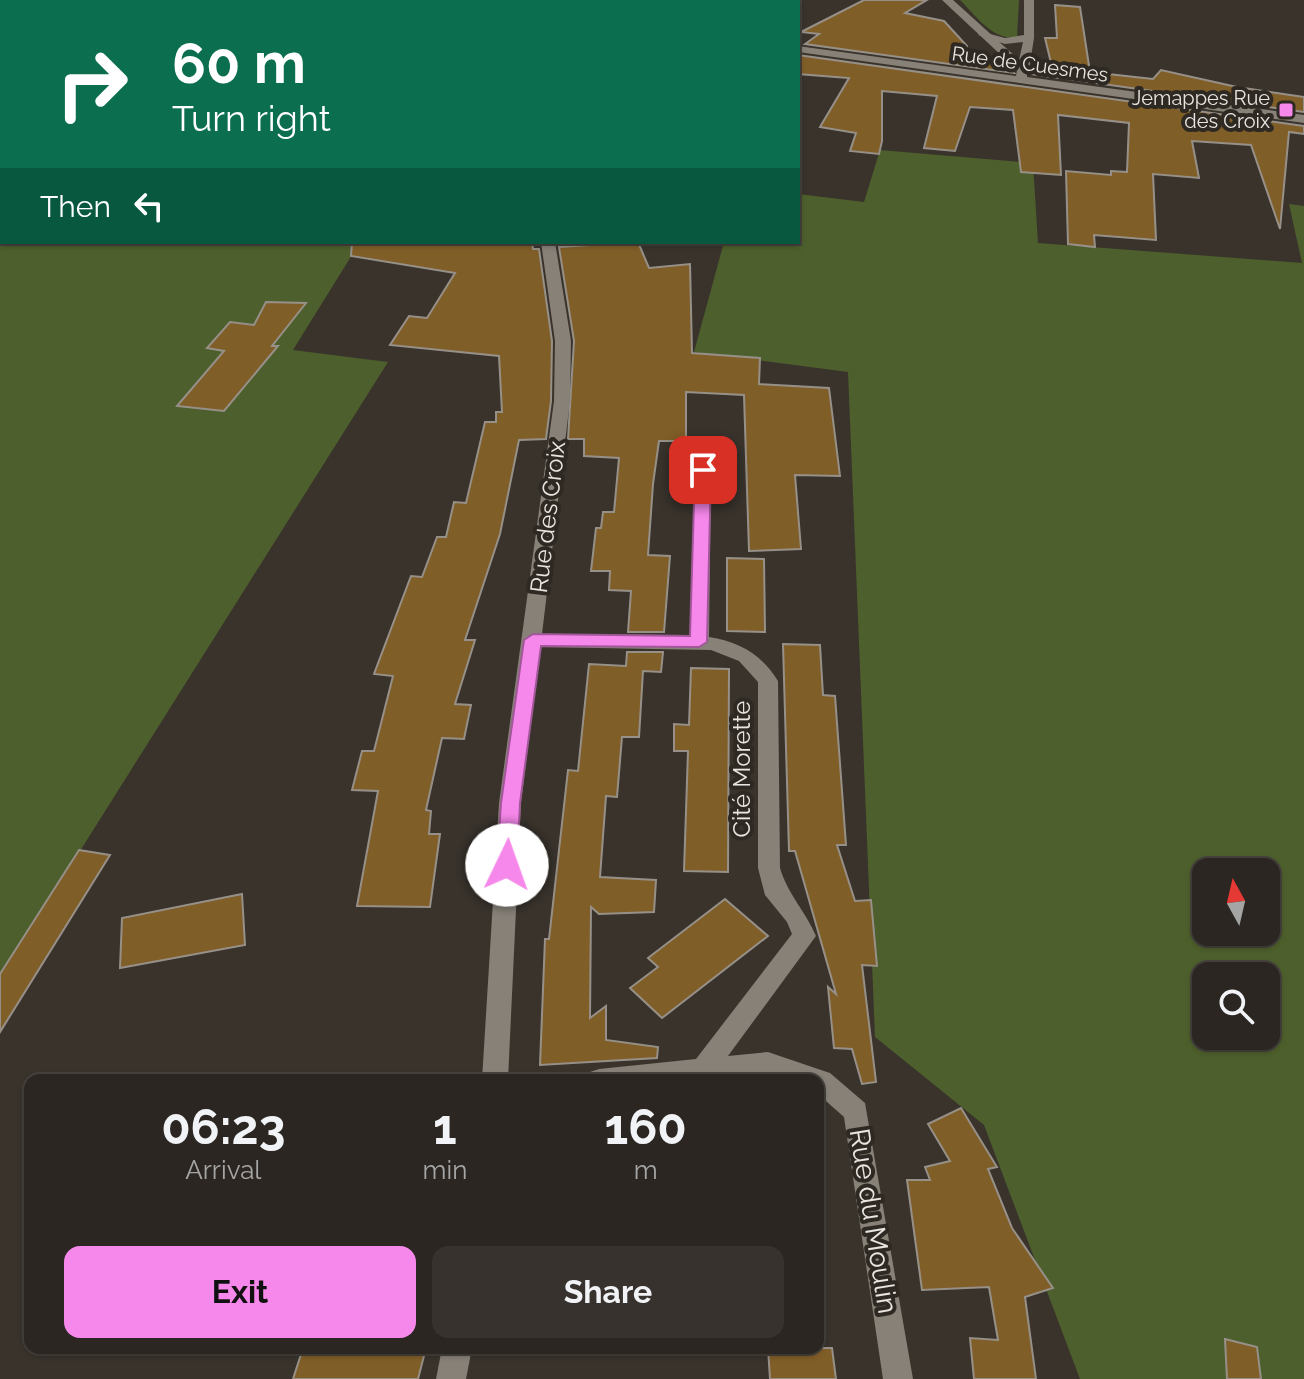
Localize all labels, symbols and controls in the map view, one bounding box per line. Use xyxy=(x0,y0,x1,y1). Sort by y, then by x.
text: 60 m xyxy=(172,30,306,96)
icon: right xyxy=(40,32,144,136)
street label: Rue de Cuesmes xyxy=(950,41,1110,87)
place label: Jemappes Rue des Croix xyxy=(1132,86,1270,133)
text: Turn right xyxy=(172,97,331,139)
marker: Jemappes Rue des Croix xyxy=(1277,101,1295,119)
icon: left xyxy=(127,184,171,228)
text: Then xyxy=(40,189,111,224)
pin xyxy=(669,436,737,504)
street label: Rue des Croix xyxy=(524,439,571,595)
icon: arrive xyxy=(681,448,725,492)
street label: Cité Morette xyxy=(727,701,756,837)
position arrow xyxy=(465,823,549,907)
north arrow xyxy=(1192,858,1280,946)
map controls xyxy=(1192,858,1280,1050)
button: search xyxy=(1192,962,1280,1050)
text: 06:23 xyxy=(161,1099,285,1155)
text: 1 xyxy=(433,1099,457,1155)
text: 160 xyxy=(604,1099,687,1155)
street label: Rue du Moulin xyxy=(843,1126,904,1316)
text: Arrival xyxy=(185,1155,261,1185)
text: min xyxy=(423,1155,467,1185)
text: m xyxy=(634,1155,658,1185)
button: Exit xyxy=(64,1246,416,1338)
button: Share xyxy=(432,1246,784,1338)

